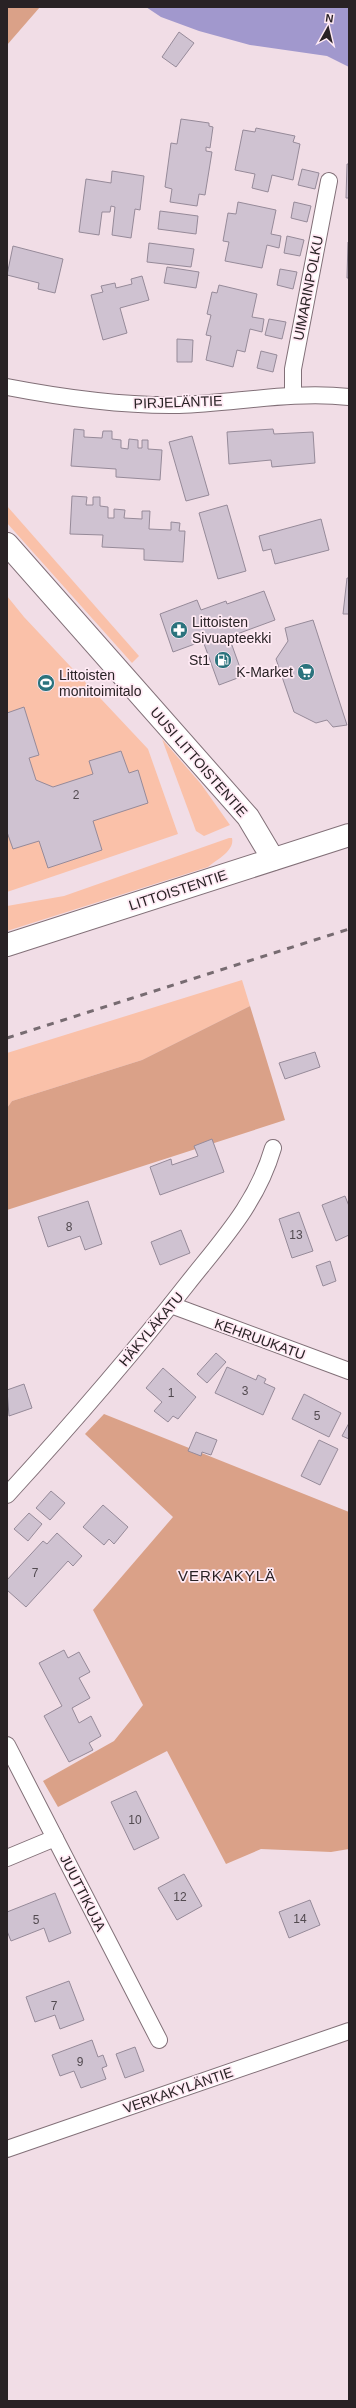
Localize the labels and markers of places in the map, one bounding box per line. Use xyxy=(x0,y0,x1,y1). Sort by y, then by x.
place label: Littoisten Sivuapteekki xyxy=(192,614,271,646)
pharmacy icon: Littoisten Sivuapteekki xyxy=(169,620,189,640)
fuel station icon: St1 xyxy=(213,650,233,670)
place label: St1 xyxy=(189,652,210,668)
supermarket icon: K-Market xyxy=(296,662,316,682)
place label: K-Market xyxy=(236,664,293,680)
place label: Littoisten monitoimitalo xyxy=(59,667,142,699)
sports icon: Littoisten monitoimitalo xyxy=(36,673,56,693)

